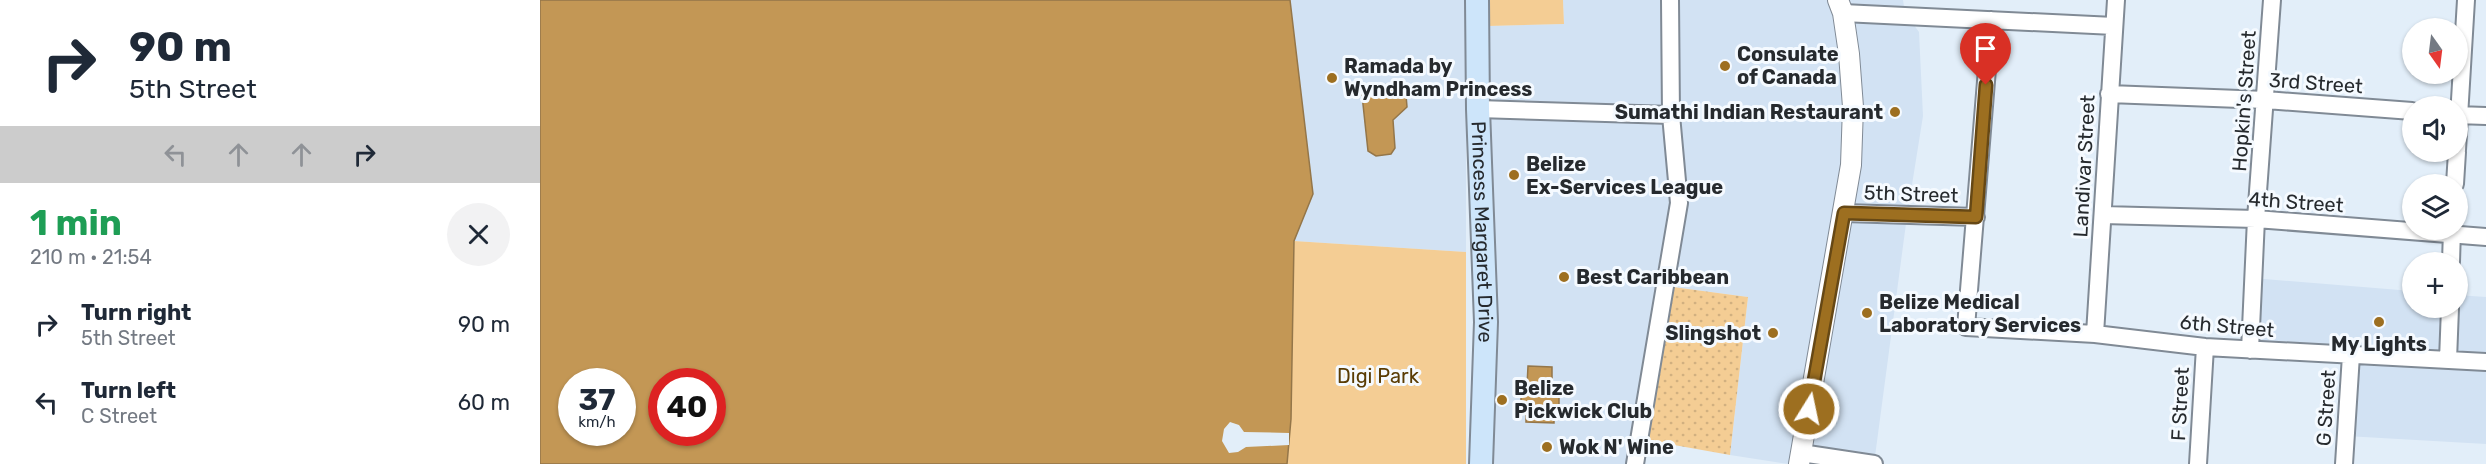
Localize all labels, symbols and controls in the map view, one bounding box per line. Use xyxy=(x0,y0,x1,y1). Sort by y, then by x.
north arrow xyxy=(2402,18,2468,84)
map controls xyxy=(2402,18,2468,318)
text: 90 m xyxy=(129,22,232,72)
pin xyxy=(1960,23,2011,85)
icon: right xyxy=(30,24,108,102)
street label: Hopkin's Street xyxy=(2227,30,2261,172)
icon: arrive xyxy=(1969,32,2002,65)
place label: Consulate of Canada xyxy=(1737,42,1839,89)
place label: Ramada by Wyndham Princess xyxy=(1344,54,1532,101)
marker: Consulate of Canada xyxy=(1718,59,1732,73)
street label: 3rd Street xyxy=(2268,68,2364,98)
marker: Ramada by Wyndham Princess xyxy=(1325,71,1339,85)
text: 5th Street xyxy=(129,73,257,105)
street label: Landivar Street xyxy=(2068,94,2100,238)
button: sound xyxy=(2402,96,2468,162)
place label: Sumathi Indian Restaurant xyxy=(1615,100,1883,124)
marker: Sumathi Indian Restaurant xyxy=(1888,105,1902,119)
street label: Princess Margaret Drive xyxy=(1466,121,1498,343)
icon: left xyxy=(159,138,192,171)
icon: ahead xyxy=(222,138,255,171)
icon: ahead xyxy=(285,138,318,171)
icon: right xyxy=(348,138,381,171)
place label: Belize Ex-Services League xyxy=(1526,152,1723,199)
marker: Belize Ex-Services League xyxy=(1507,168,1521,182)
button: layers xyxy=(2402,174,2468,240)
street label: 5th Street xyxy=(1863,180,1959,208)
street label: 4th Street xyxy=(2248,187,2344,217)
text: 1 min xyxy=(30,201,122,244)
button: close xyxy=(447,203,510,266)
text: 210 m · 21:54 xyxy=(30,245,152,269)
button: + xyxy=(2402,252,2468,318)
place label: Best Caribbean xyxy=(1576,265,1729,289)
marker: Best Caribbean xyxy=(1557,270,1571,284)
place label: Belize Medical Laboratory Services xyxy=(1879,290,2081,337)
text: Turn right xyxy=(81,299,191,326)
marker: Belize Medical Laboratory Services xyxy=(1860,306,1874,320)
icon: right xyxy=(30,308,63,341)
street label: 6th Street xyxy=(2179,310,2275,342)
text: 90 m xyxy=(458,311,510,338)
marker: My Lights xyxy=(2372,315,2386,329)
place label: Slingshot xyxy=(1665,321,1761,345)
text: 5th Street xyxy=(81,326,176,350)
marker: Slingshot xyxy=(1766,326,1780,340)
place label: My Lights xyxy=(2331,332,2427,356)
park label: Digi Park xyxy=(1337,364,1420,388)
street label: F Street xyxy=(2166,366,2194,442)
speed limit sign: 40 xyxy=(648,368,726,446)
street label: G Street xyxy=(2311,369,2341,447)
place label: Belize Pickwick Club xyxy=(1514,376,1652,423)
text: Turn left xyxy=(81,377,176,404)
position arrow xyxy=(1777,377,1841,441)
text: 37 xyxy=(579,382,615,418)
icon: left xyxy=(30,386,63,419)
text: 60 m xyxy=(458,389,510,416)
marker: Belize Pickwick Club xyxy=(1495,393,1509,407)
text: C Street xyxy=(81,404,157,428)
text: km/h xyxy=(578,413,616,431)
place label: Wok N' Wine xyxy=(1559,435,1674,459)
marker: Wok N' Wine xyxy=(1540,440,1554,454)

